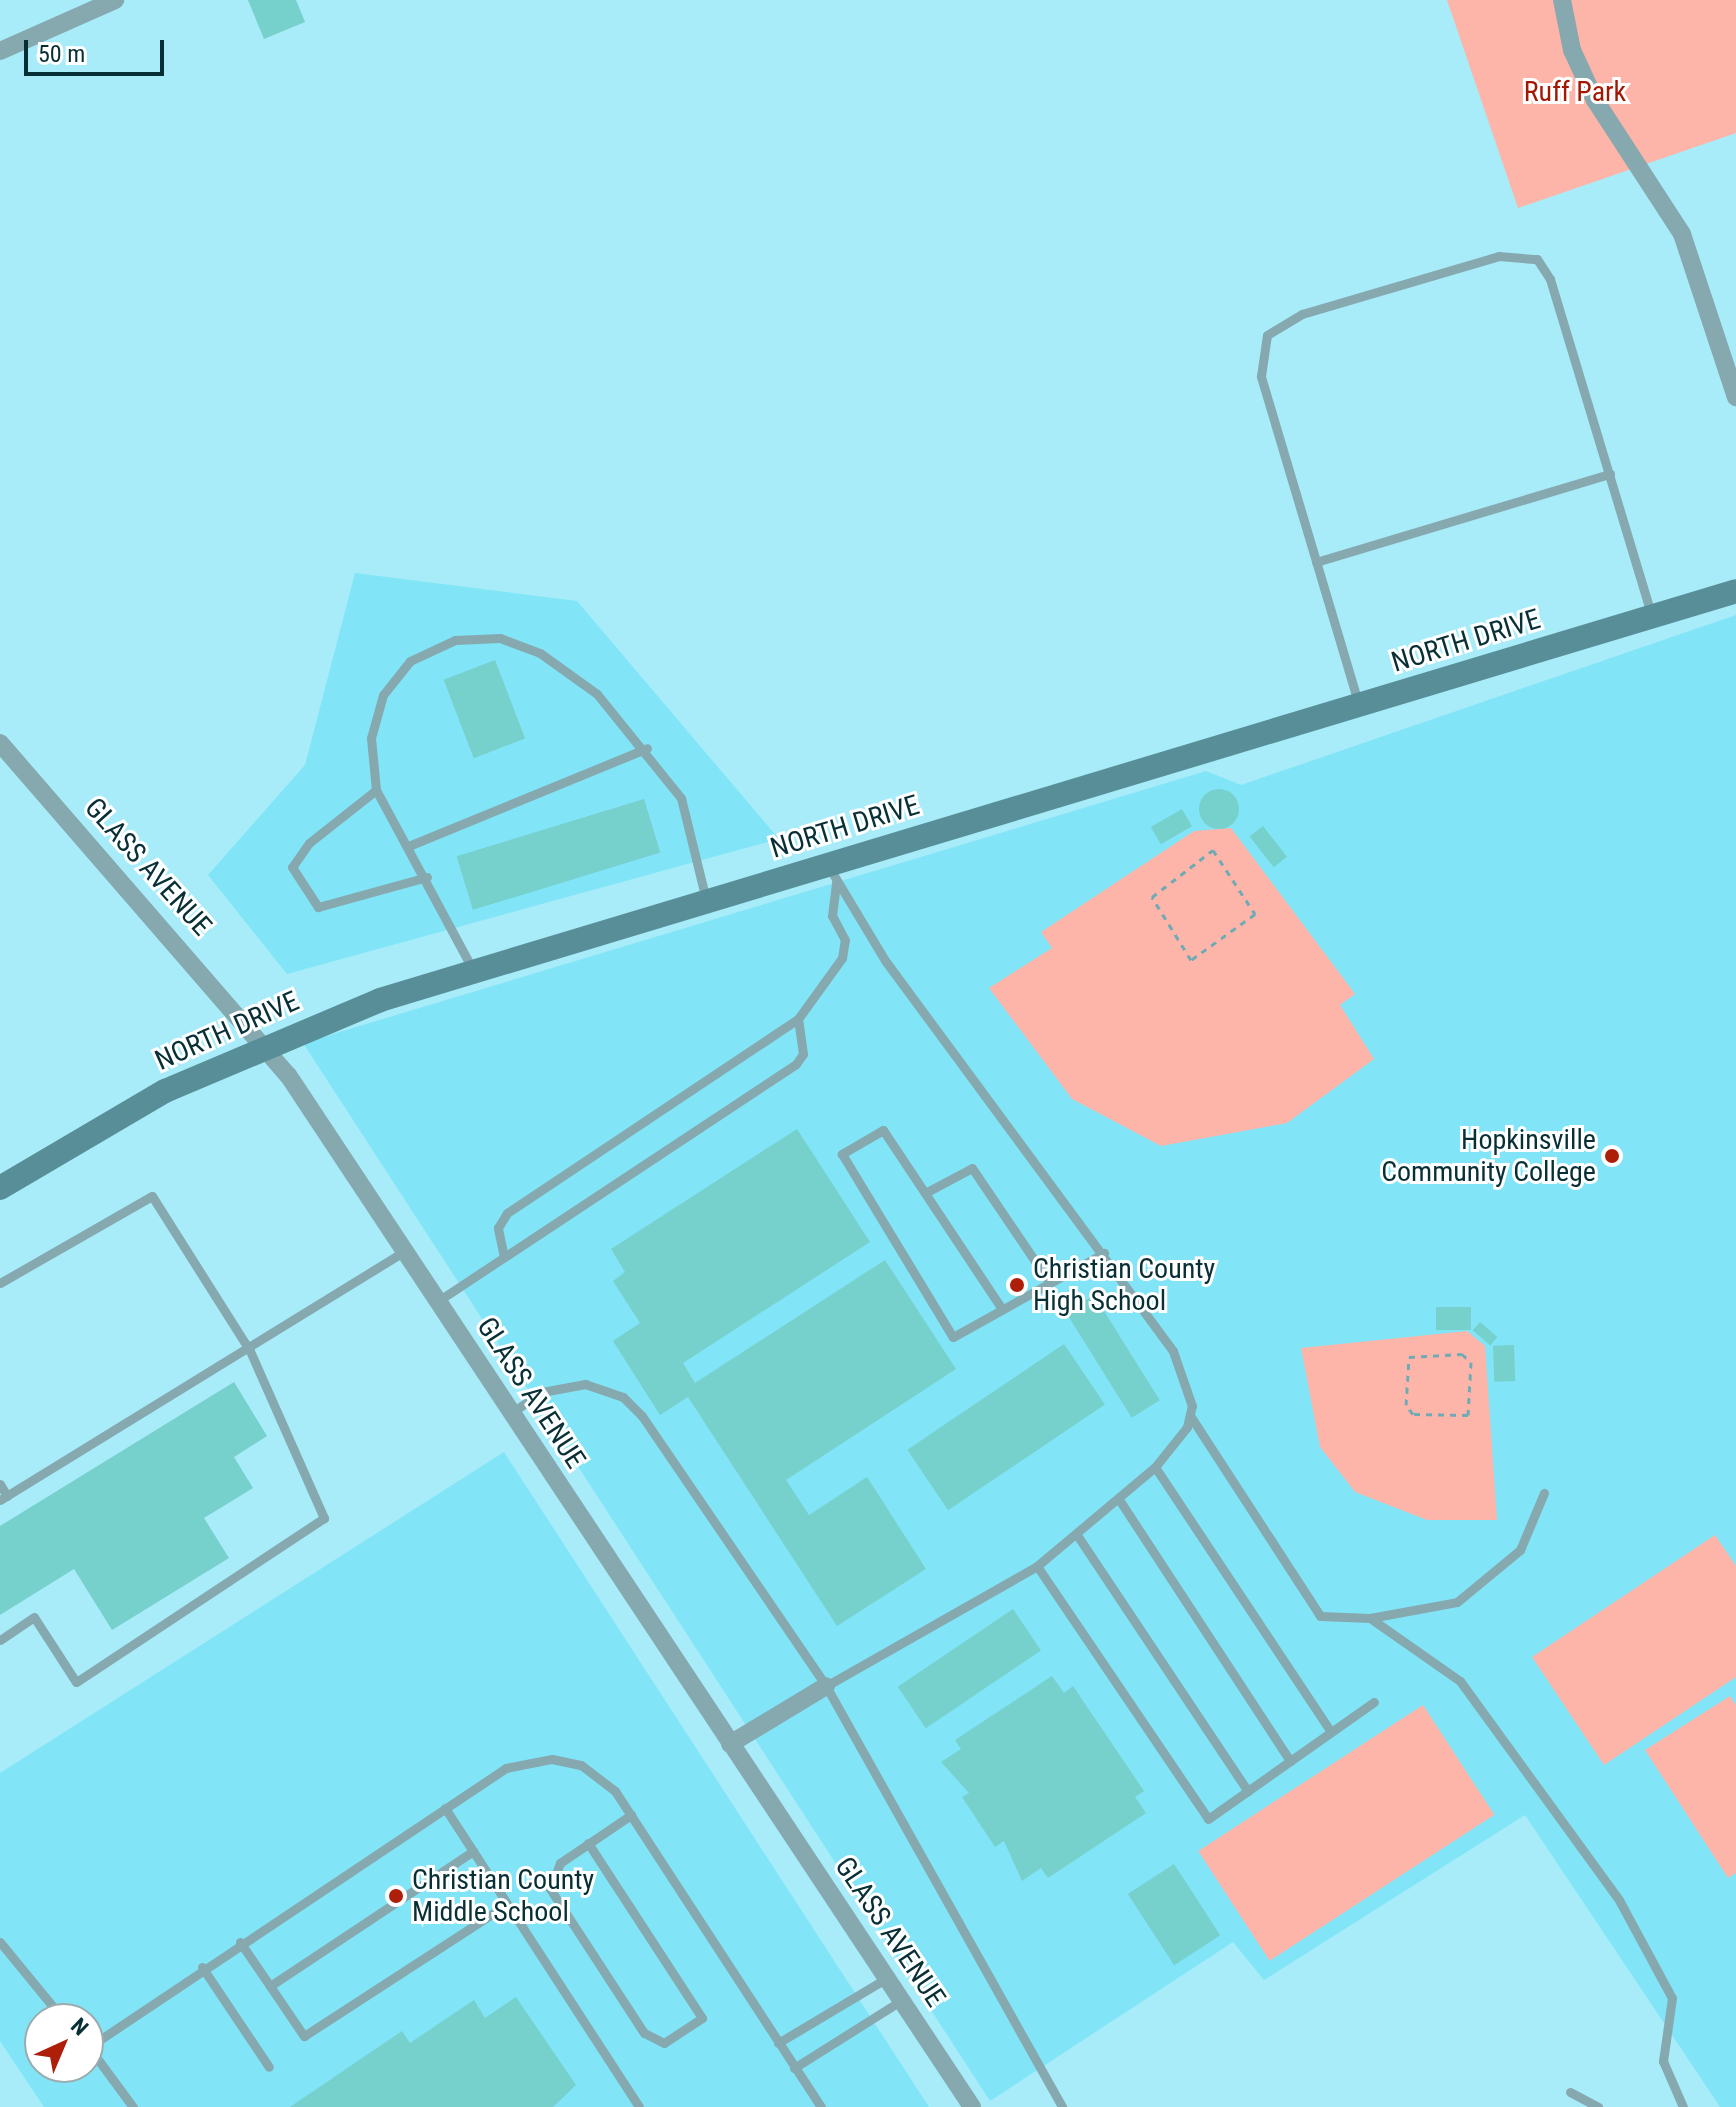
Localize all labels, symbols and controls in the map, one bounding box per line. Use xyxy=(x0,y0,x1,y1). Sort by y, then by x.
scale bar xyxy=(28,24,168,74)
text: 50 m xyxy=(38,40,85,68)
park label: Ruff Park xyxy=(1524,75,1626,109)
street label: NORTH DRIVE xyxy=(1388,602,1544,680)
street label: NORTH DRIVE xyxy=(767,788,923,866)
street label: GLASS AVENUE xyxy=(78,791,218,943)
street label: NORTH DRIVE xyxy=(150,984,304,1078)
place label: Hopkinsville Community College xyxy=(1381,1123,1596,1189)
marker: Hopkinsville Community College xyxy=(1603,1147,1621,1165)
place label: Christian County High School xyxy=(1033,1252,1215,1318)
marker: Christian County High School xyxy=(1008,1276,1026,1294)
street label: GLASS AVENUE xyxy=(470,1311,592,1475)
street label: GLASS AVENUE xyxy=(828,1851,952,2013)
place label: Christian County Middle School xyxy=(412,1863,594,1929)
marker: Christian County Middle School xyxy=(387,1887,405,1905)
north arrow xyxy=(24,2003,104,2083)
text: N xyxy=(66,2013,93,2040)

